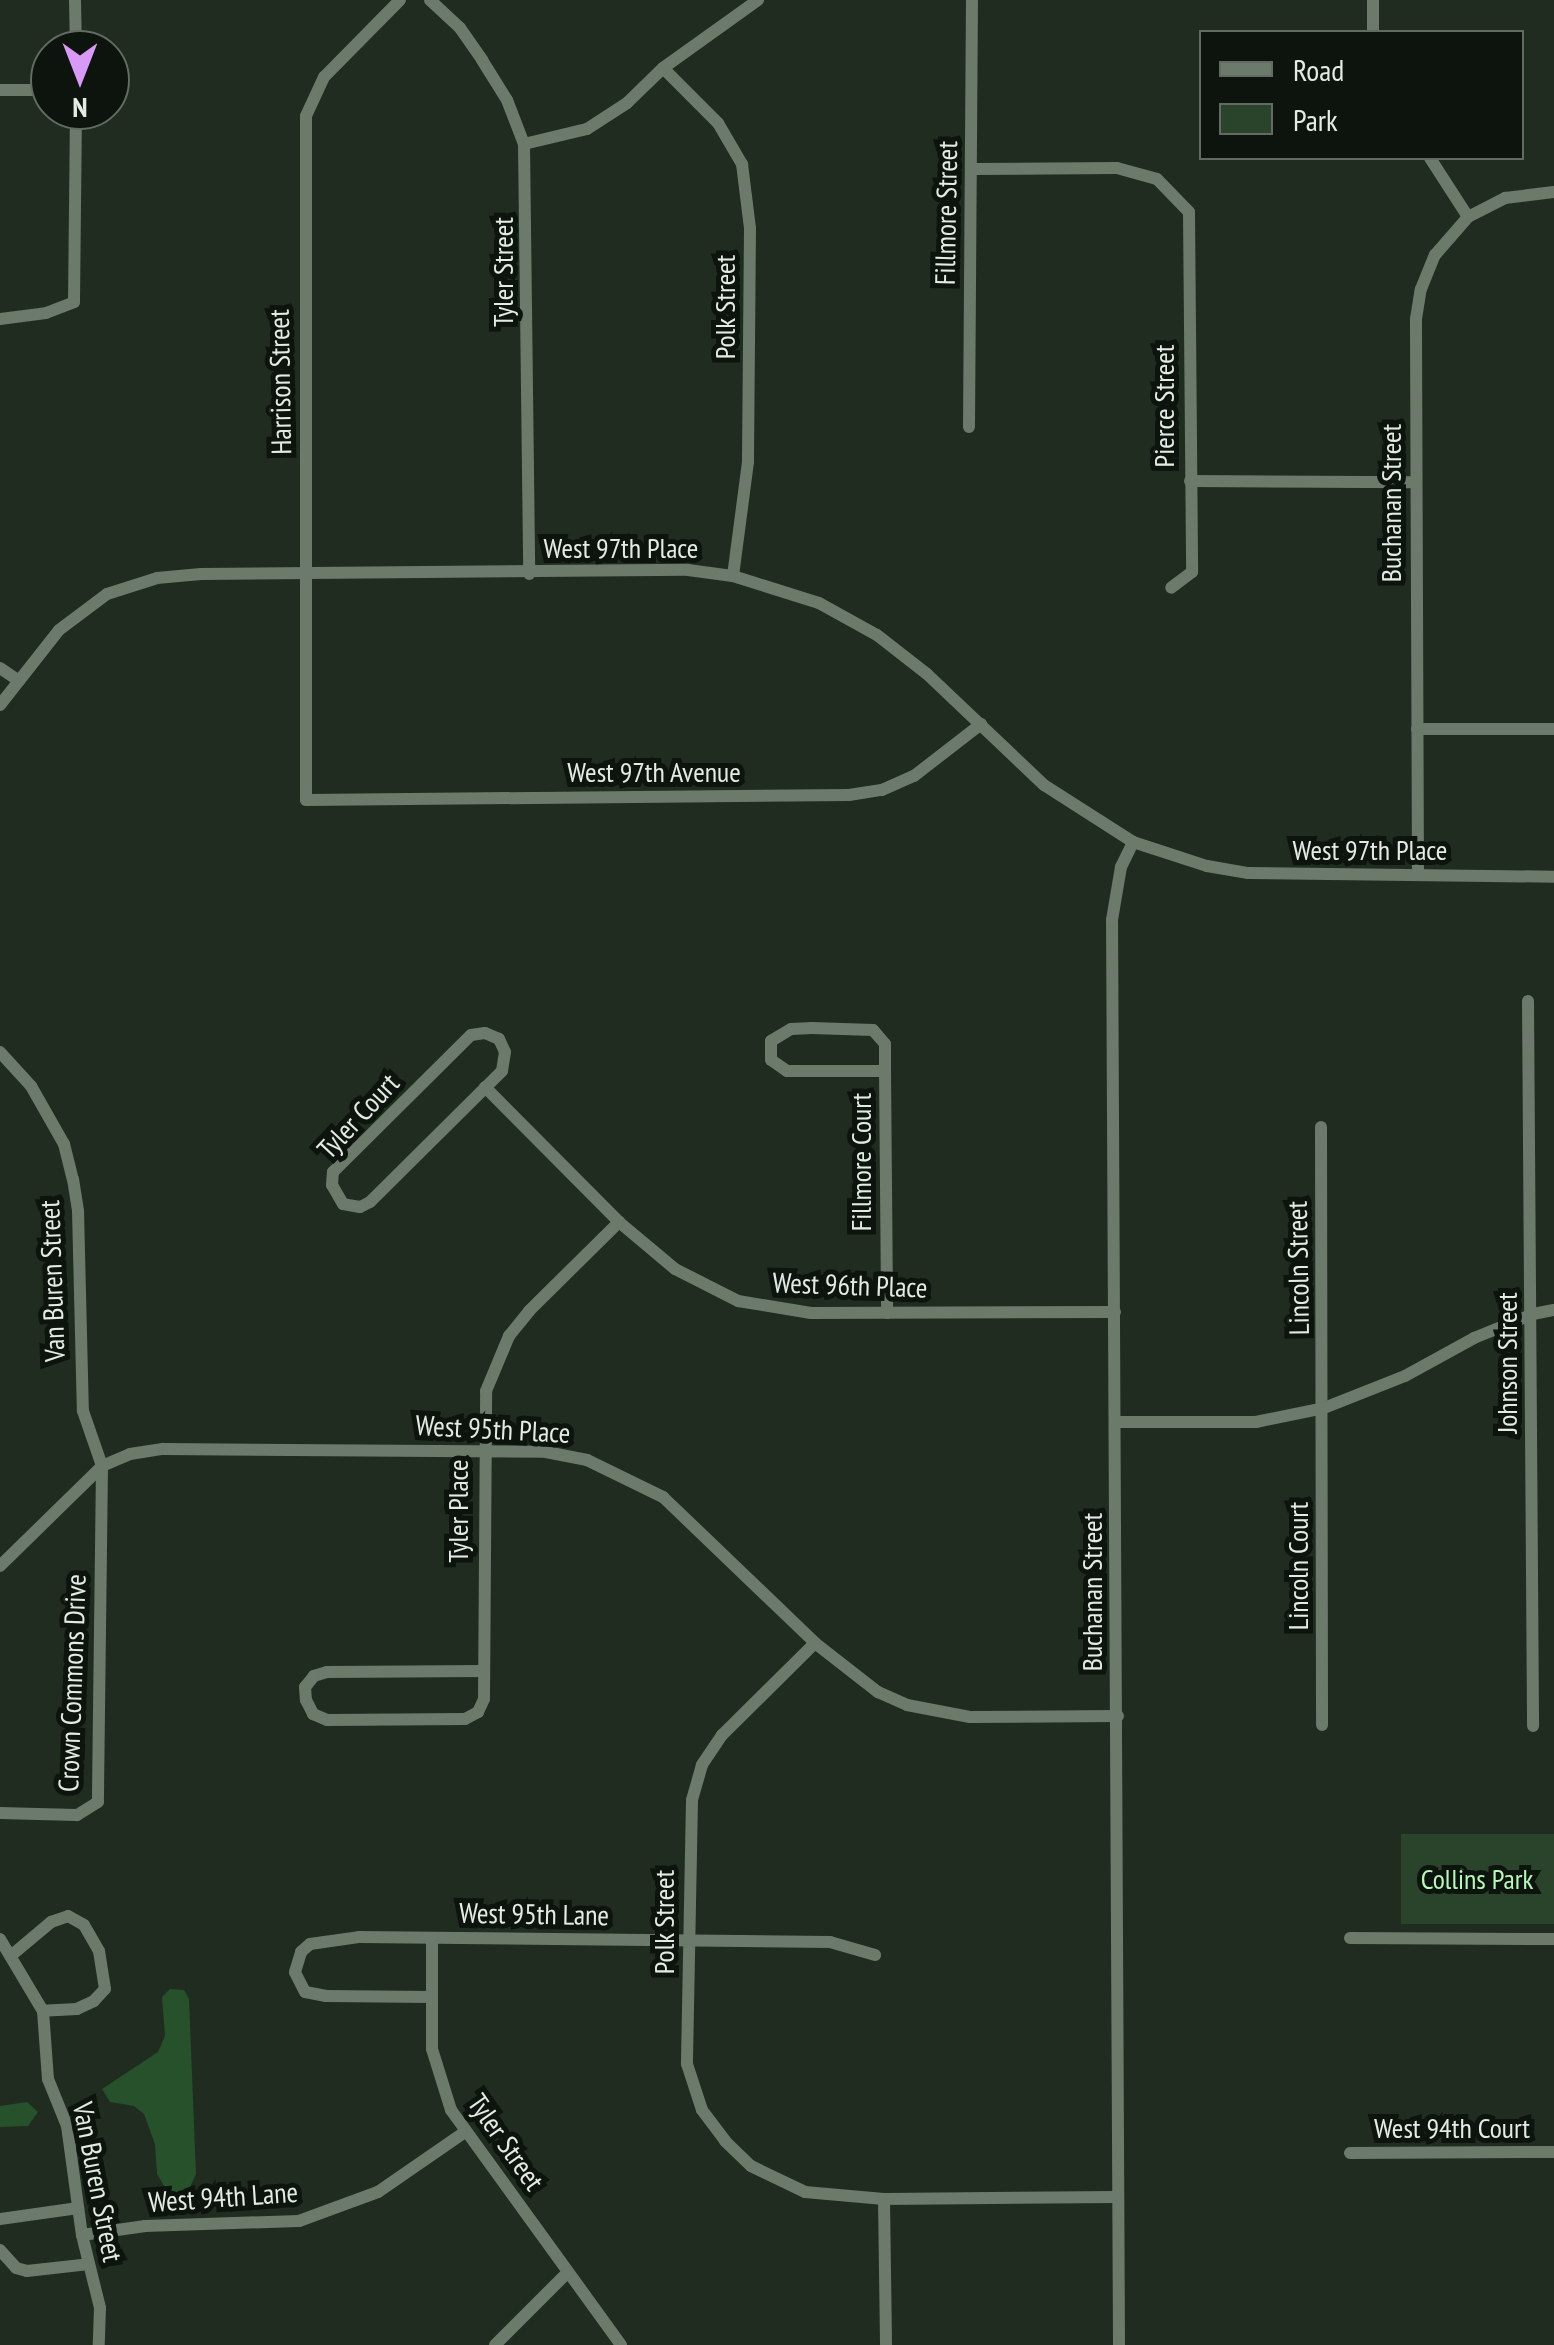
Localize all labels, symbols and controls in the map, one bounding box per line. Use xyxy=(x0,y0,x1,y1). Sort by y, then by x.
north arrow xyxy=(30,30,130,130)
legend xyxy=(1199,30,1524,160)
text: Road xyxy=(1293,50,1344,89)
text: N xyxy=(72,90,88,127)
text: Park xyxy=(1293,100,1338,139)
street label: Fillmore Street xyxy=(928,141,964,285)
street label: Tyler Street xyxy=(486,217,520,327)
street label: Polk Street xyxy=(708,254,742,360)
street label: Harrison Street xyxy=(262,309,298,455)
street label: Pierce Street xyxy=(1147,345,1181,467)
street label: Buchanan Street xyxy=(1374,424,1408,582)
street label: West 97th Place xyxy=(544,531,698,565)
street label: West 97th Avenue xyxy=(567,755,741,789)
street label: West 97th Place xyxy=(1293,833,1447,867)
street label: Tyler Court xyxy=(310,1066,406,1166)
street label: Fillmore Court xyxy=(844,1093,878,1231)
street label: Van Buren Street xyxy=(32,1199,72,1363)
street label: Lincoln Street xyxy=(1280,1201,1316,1335)
street label: West 96th Place xyxy=(772,1266,928,1304)
street label: Johnson Street xyxy=(1490,1292,1524,1434)
street label: West 95th Place xyxy=(415,1408,571,1450)
street label: Tyler Place xyxy=(441,1459,475,1563)
street label: Lincoln Court xyxy=(1281,1502,1315,1630)
street label: Buchanan Street xyxy=(1075,1513,1109,1671)
street label: Crown Commons Drive xyxy=(51,1573,93,1793)
park label: Collins Park xyxy=(1421,1862,1533,1896)
street label: Polk Street xyxy=(647,1869,681,1975)
street label: West 95th Lane xyxy=(459,1896,609,1932)
street label: Tyler Street xyxy=(461,2087,551,2197)
street label: Van Buren Street xyxy=(66,2099,130,2265)
street label: West 94th Court xyxy=(1374,2111,1530,2145)
street label: West 94th Lane xyxy=(147,2175,299,2219)

